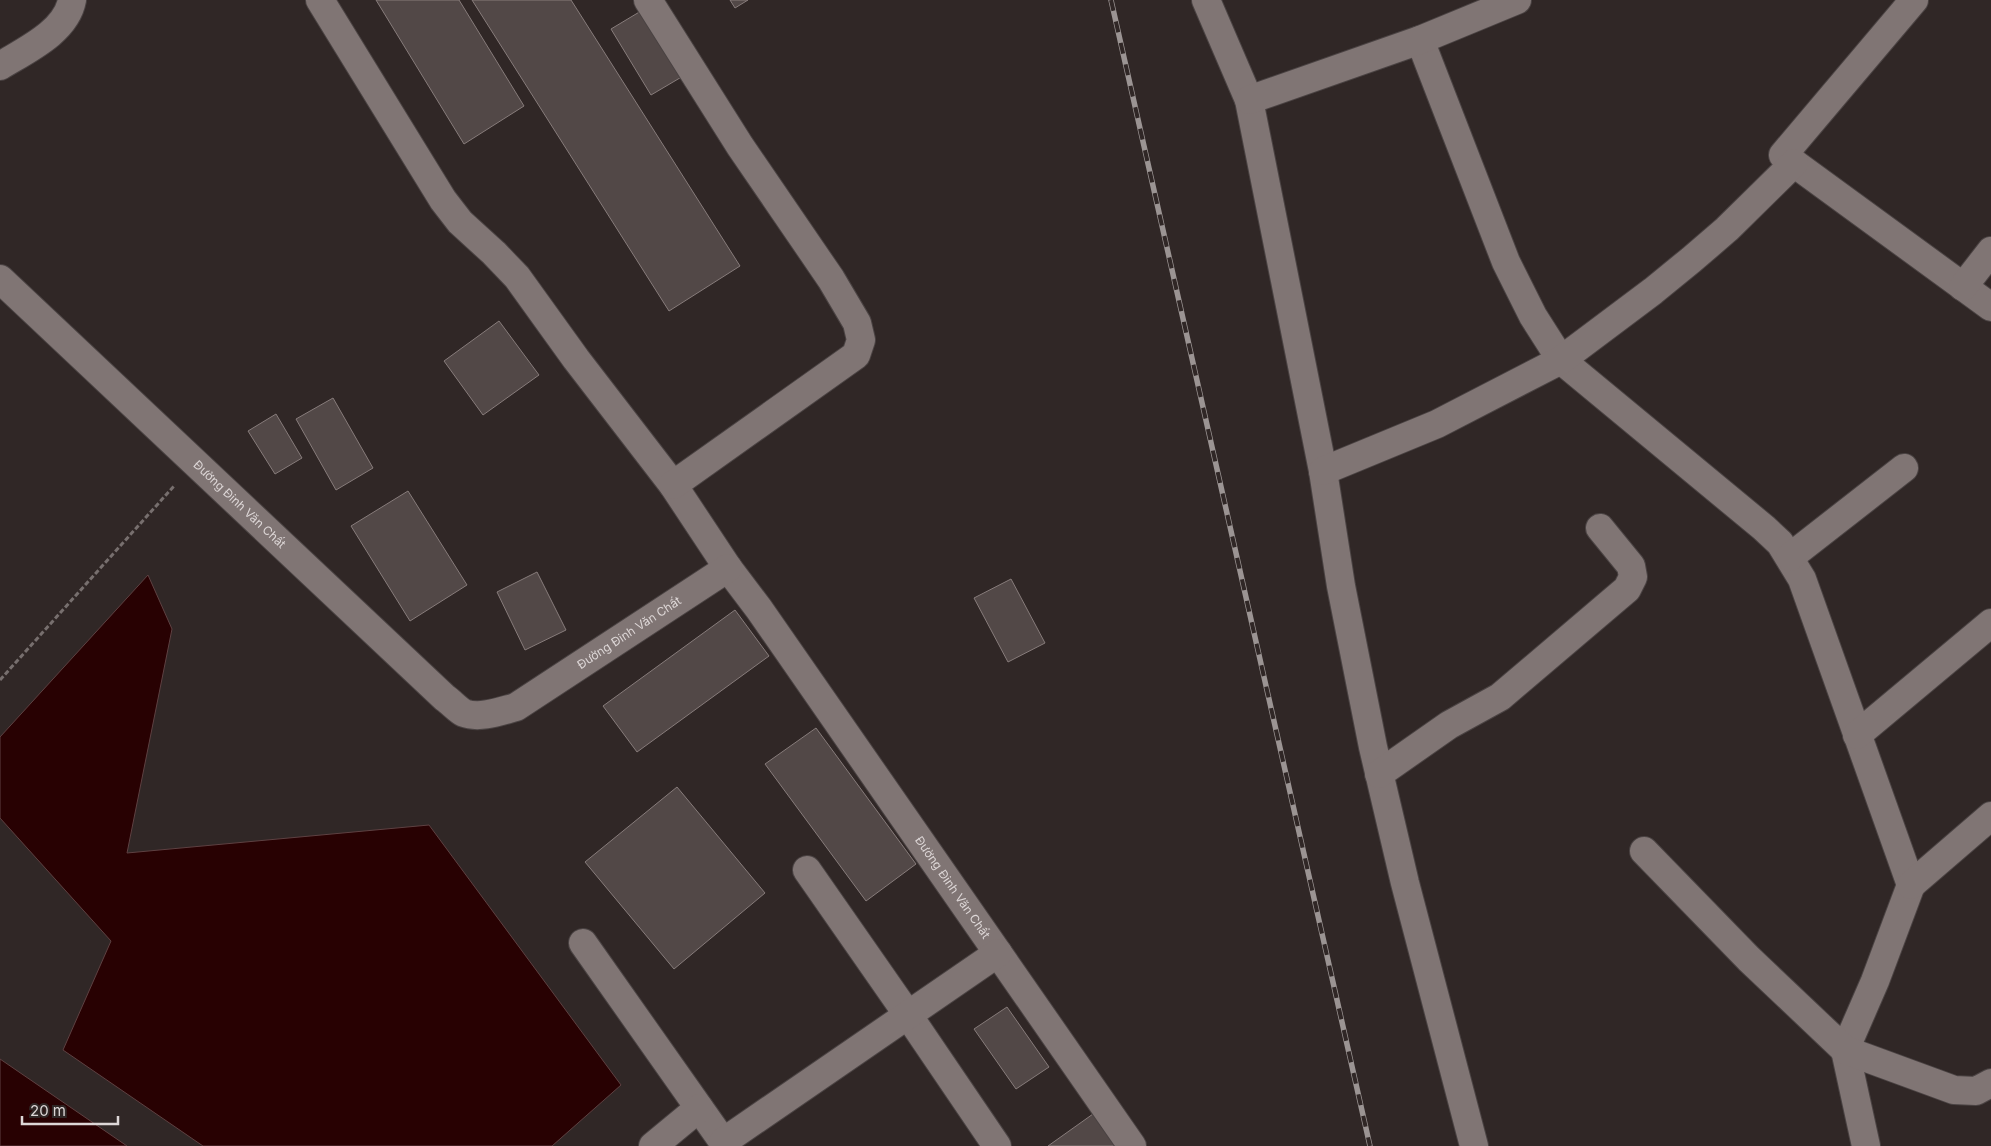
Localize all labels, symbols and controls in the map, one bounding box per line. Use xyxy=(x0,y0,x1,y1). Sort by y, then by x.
street label: Đường Đinh Văn Chất xyxy=(191,457,289,551)
street label: Đường Đinh Văn Chất xyxy=(574,593,684,672)
street label: Đường Đinh Văn Chất xyxy=(912,833,994,941)
scale bar xyxy=(22,1094,119,1126)
text: 20 m xyxy=(30,1101,66,1120)

